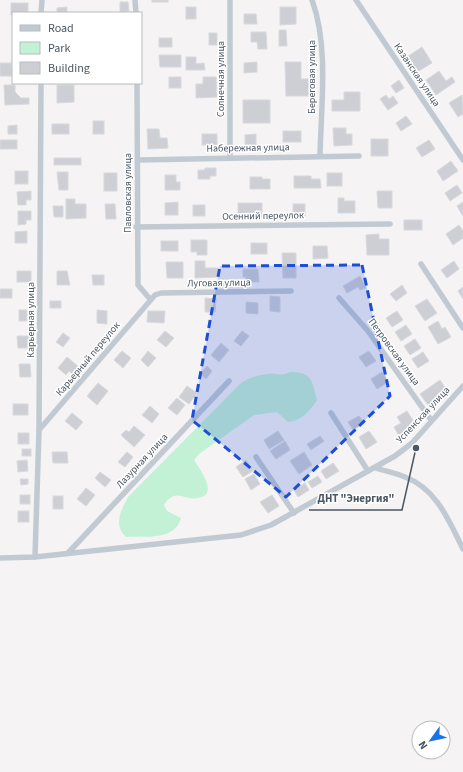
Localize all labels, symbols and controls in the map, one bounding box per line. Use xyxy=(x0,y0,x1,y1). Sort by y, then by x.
legend xyxy=(12,12,142,84)
text: Road xyxy=(48,20,74,37)
text: Park xyxy=(48,40,70,57)
street label: Береговая улица xyxy=(305,40,319,114)
street label: Казанская улица xyxy=(391,40,443,110)
street label: Солнечная улица xyxy=(214,41,228,117)
text: Building xyxy=(48,60,90,77)
street label: Набережная улица xyxy=(206,140,290,156)
street label: Павловская улица xyxy=(121,153,135,233)
street label: Осенний переулок xyxy=(222,208,304,224)
street label: Луговая улица xyxy=(187,275,251,291)
street label: Карьерная улица xyxy=(24,282,38,358)
street label: Петровская улица xyxy=(365,316,423,388)
street label: Карьерный переулок xyxy=(53,319,123,399)
street label: Успенская улица xyxy=(393,383,453,447)
street label: Лазурная улица xyxy=(113,431,171,491)
callout: ДНТ "Энергия" xyxy=(309,487,402,510)
text: ДНТ "Энергия" xyxy=(318,491,395,506)
north arrow xyxy=(411,720,451,760)
text: N xyxy=(415,738,431,752)

